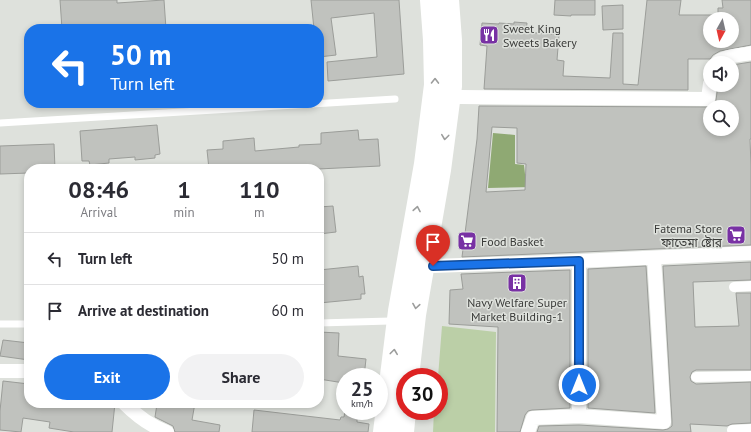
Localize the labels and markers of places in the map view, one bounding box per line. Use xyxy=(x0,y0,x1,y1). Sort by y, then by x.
place label: Sweet King Sweets Bakery xyxy=(503,21,577,50)
restaurant icon: Sweet King Sweets Bakery xyxy=(478,24,500,46)
place label: Fatema Store ফাতেমা ষ্টোর xyxy=(654,221,723,250)
supermarket icon: Fatema Store ফাতেমা ষ্টোর xyxy=(725,224,747,246)
pin xyxy=(416,225,450,266)
supermarket icon: Food Basket xyxy=(456,230,478,252)
place label: Food Basket xyxy=(481,234,544,249)
building icon: Navy Welfare Super Market Building-1 xyxy=(506,272,528,294)
place label: Navy Welfare Super Market Building-1 xyxy=(467,295,567,324)

